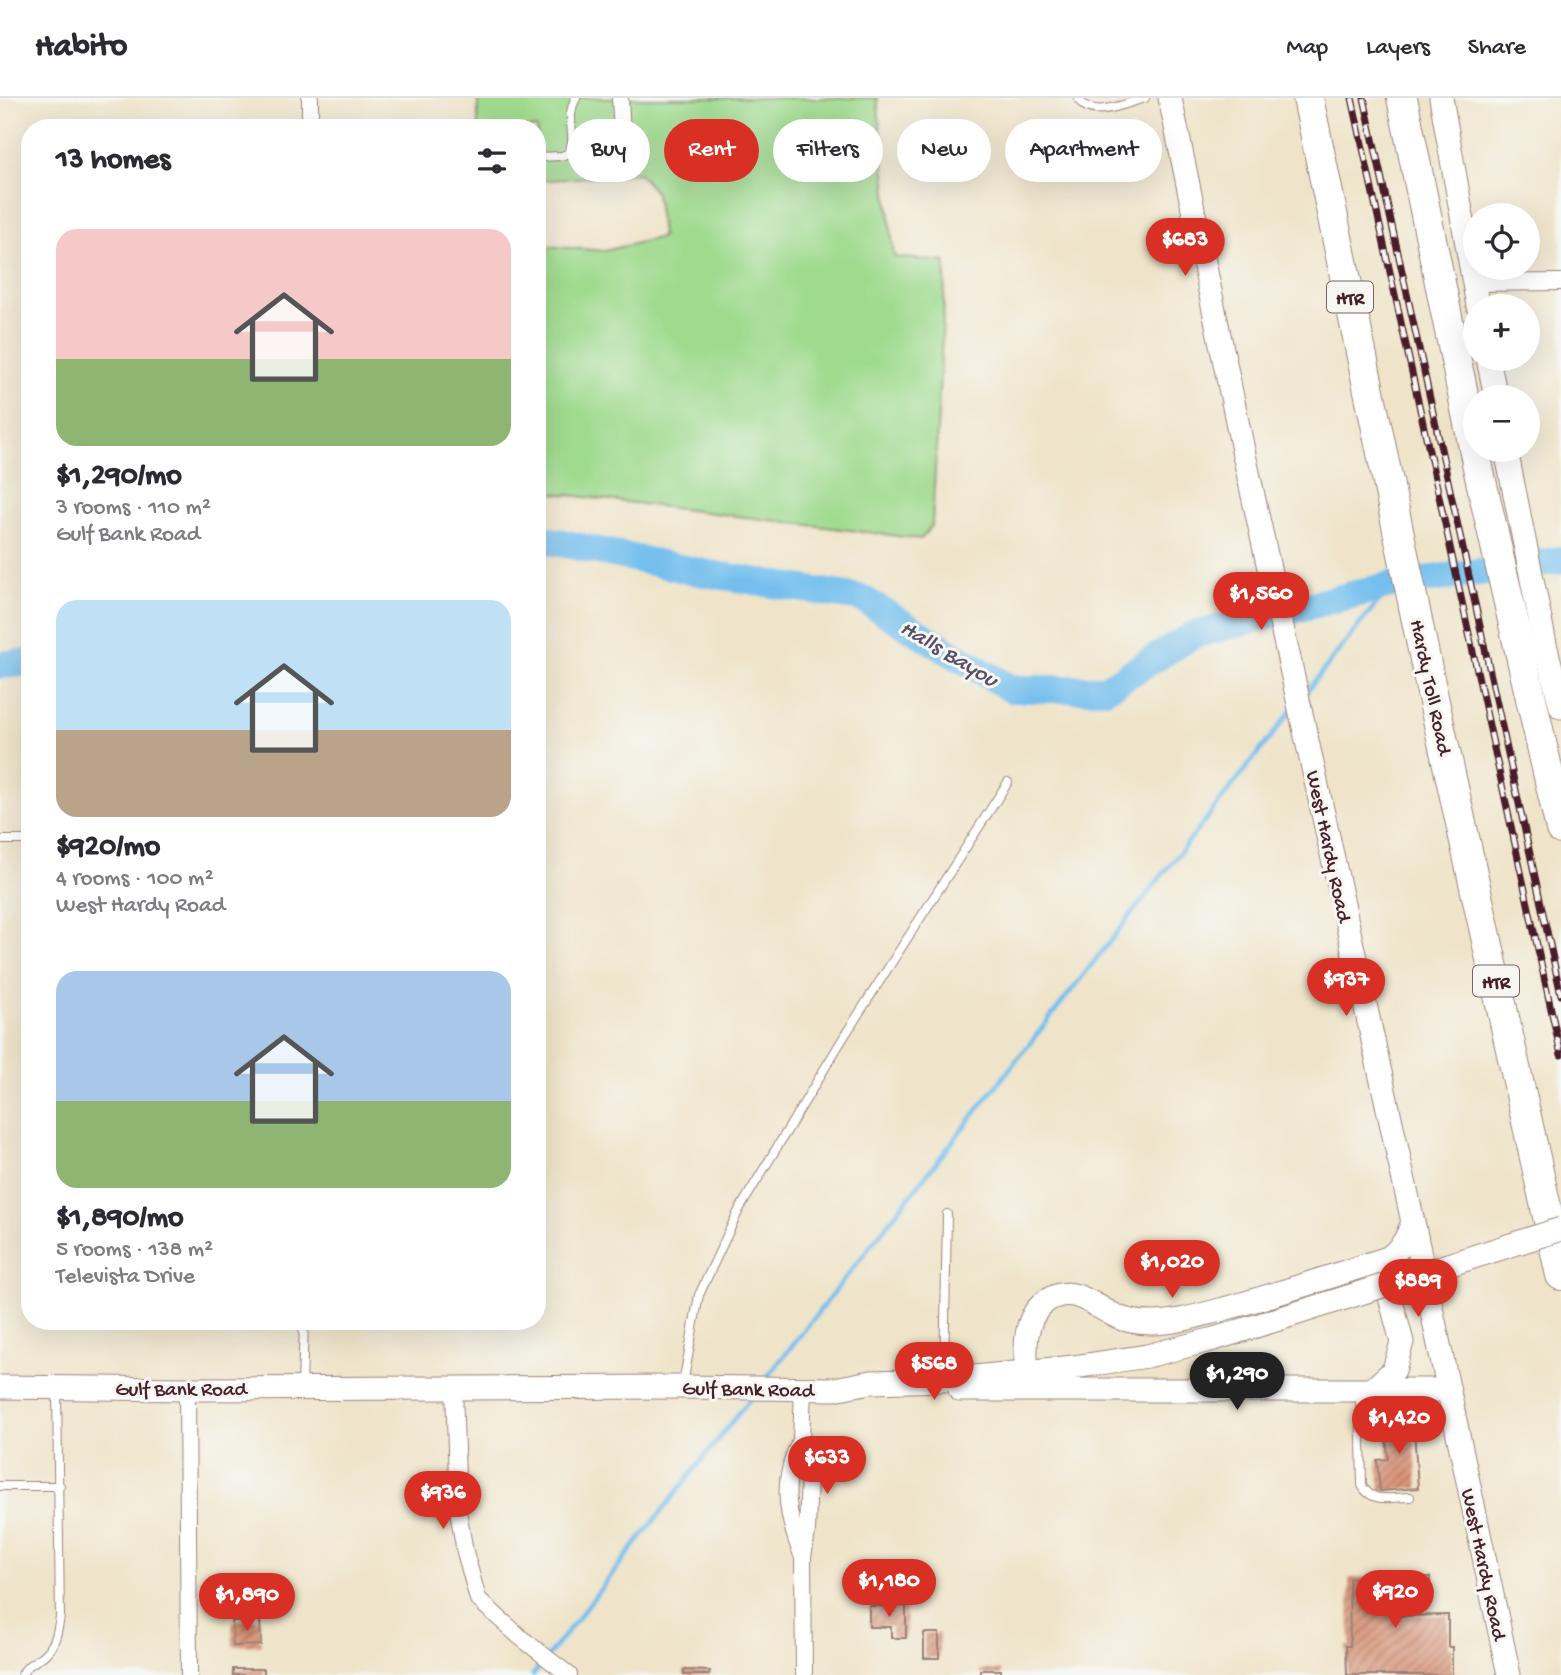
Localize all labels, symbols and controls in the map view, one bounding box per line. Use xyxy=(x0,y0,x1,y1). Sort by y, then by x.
text: Habito xyxy=(35,29,127,67)
text: Map xyxy=(1286,34,1328,63)
text: Layers xyxy=(1366,34,1430,63)
text: Share xyxy=(1468,34,1526,63)
chip: Buy xyxy=(567,119,650,182)
chip: Rent xyxy=(664,119,759,182)
chip: Filters xyxy=(773,119,883,182)
chip: New xyxy=(897,119,991,182)
chip: Apartment xyxy=(1005,119,1162,182)
icon: filters xyxy=(473,142,511,180)
text: 13 homes xyxy=(56,144,170,179)
map controls xyxy=(1463,203,1540,462)
button: locate xyxy=(1463,203,1540,280)
pin: $683 xyxy=(1144,218,1226,278)
text: $683 xyxy=(1162,227,1208,254)
icon: home xyxy=(221,274,347,400)
road number: HTR xyxy=(1327,281,1373,312)
button: + xyxy=(1463,294,1540,371)
button: − xyxy=(1463,385,1540,462)
text: $1,290/mo xyxy=(56,460,182,495)
text: 3 rooms · 110 m² xyxy=(56,495,211,522)
text: Gulf Bank Road xyxy=(56,522,200,549)
pin: $1,560 xyxy=(1204,573,1318,632)
text: $1,560 xyxy=(1229,581,1293,608)
water label: Halls Bayou xyxy=(895,615,1004,696)
street label: Hardy Toll Road xyxy=(1402,618,1455,759)
icon: home xyxy=(221,645,347,771)
street label: West Hardy Road xyxy=(1298,769,1355,927)
text: $920/mo xyxy=(56,831,160,866)
text: 4 rooms · 100 m² xyxy=(56,866,214,893)
text: West Hardy Road xyxy=(56,893,225,920)
pin: $937 xyxy=(1305,958,1387,1018)
road number: HTR xyxy=(1473,966,1519,996)
text: $937 xyxy=(1323,967,1369,994)
icon: home xyxy=(221,1016,347,1142)
text: $1,890/mo xyxy=(56,1202,184,1237)
text: 5 rooms · 138 m² xyxy=(56,1237,213,1264)
pin: $1,020 xyxy=(1115,1240,1229,1300)
text: $1,020 xyxy=(1140,1249,1204,1276)
pin: $889 xyxy=(1377,1260,1459,1319)
text: Televista Drive xyxy=(56,1264,195,1291)
text: $889 xyxy=(1394,1268,1442,1295)
pin: $568 xyxy=(893,1342,975,1402)
text: $568 xyxy=(911,1351,957,1378)
pin: $1,290 xyxy=(1180,1352,1294,1412)
text: $1,290 xyxy=(1206,1361,1268,1388)
street label: Gulf Bank Road xyxy=(682,1378,816,1405)
street label: Gulf Bank Road xyxy=(115,1379,249,1404)
pin: $1,420 xyxy=(1342,1396,1456,1456)
text: $1,420 xyxy=(1368,1405,1430,1432)
pin: $633 xyxy=(786,1436,868,1496)
text: $633 xyxy=(804,1445,850,1472)
pin: $936 xyxy=(402,1472,484,1531)
text: $936 xyxy=(420,1480,466,1507)
street label: West Hardy Road xyxy=(1453,1487,1510,1645)
pin: $1,180 xyxy=(832,1560,946,1619)
text: $1,180 xyxy=(858,1568,920,1595)
pin: $920 xyxy=(1354,1570,1436,1630)
pin: $1,890 xyxy=(190,1574,304,1633)
text: $920 xyxy=(1372,1579,1418,1606)
text: $1,890 xyxy=(215,1582,279,1609)

